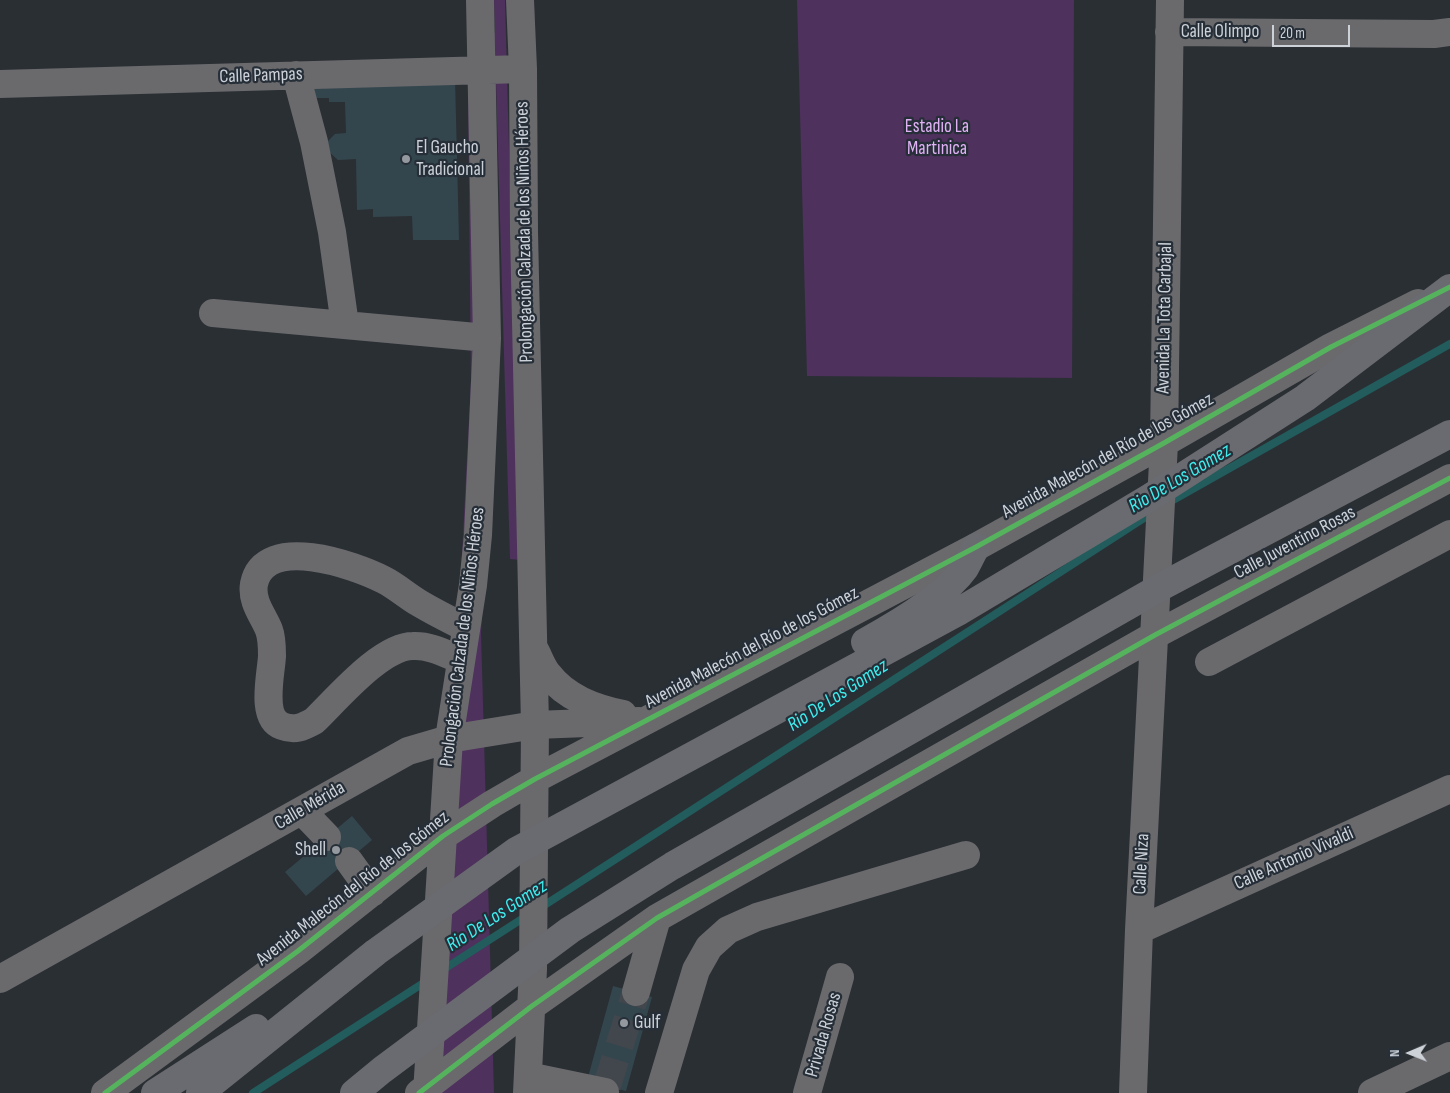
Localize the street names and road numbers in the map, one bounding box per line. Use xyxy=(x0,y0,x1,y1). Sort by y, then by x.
street label: Calle Olimpo xyxy=(1181,21,1259,43)
street label: Calle Pampas xyxy=(219,63,303,89)
street label: Prolongación Calzada de los Niños Héroes xyxy=(511,101,539,363)
street label: Avenida La Tota Carbajal xyxy=(1152,242,1178,394)
street label: Avenida Malecón del Río de los Gómez xyxy=(998,388,1218,524)
street label: Calle Juventino Rosas xyxy=(1230,501,1360,585)
street label: Prolongación Calzada de los Niños Héroes xyxy=(436,506,490,768)
street label: Avenida Malecón del Río de los Gómez xyxy=(641,582,863,714)
street label: Calle Mérida xyxy=(271,777,349,835)
street label: Avenida Malecón del Río de los Gómez xyxy=(252,807,454,971)
street label: Calle Antonio Vivaldi xyxy=(1231,823,1357,895)
street label: Calle Niza xyxy=(1129,833,1155,895)
street label: Privada Rosas xyxy=(801,990,847,1080)

